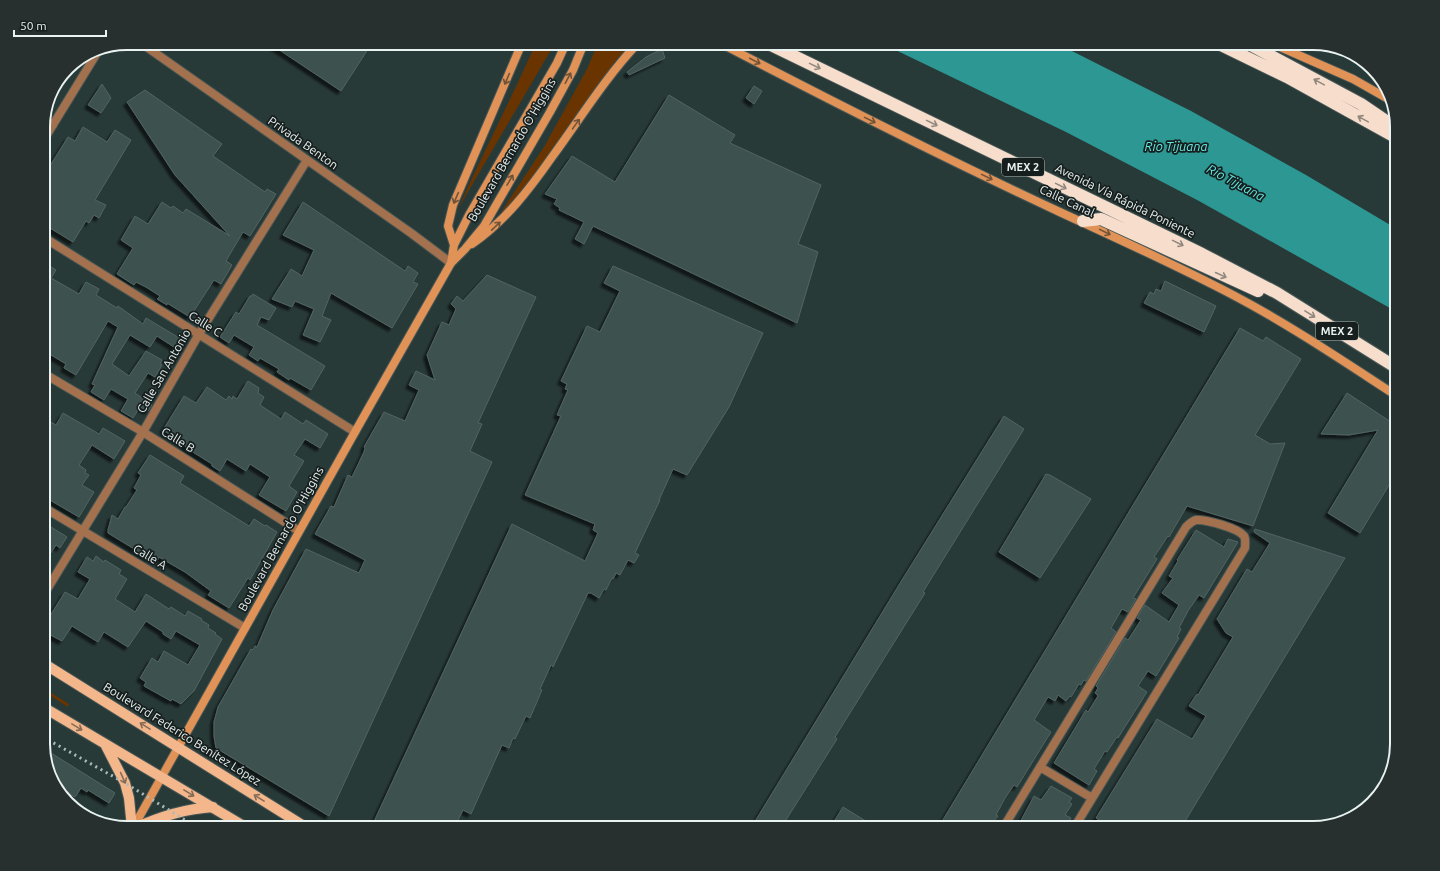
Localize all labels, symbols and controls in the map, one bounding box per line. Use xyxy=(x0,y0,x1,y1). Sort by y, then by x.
scale bar xyxy=(14,12,106,38)
text: 50 m xyxy=(20,19,47,32)
one-way arrow xyxy=(748,58,760,65)
one-way arrow xyxy=(809,63,821,70)
one-way arrow xyxy=(503,72,510,84)
one-way arrow xyxy=(565,72,573,84)
street label: Boulevard Bernardo O'Higgins xyxy=(465,76,558,224)
one-way arrow xyxy=(1313,77,1325,85)
street label: Privada Benton xyxy=(266,114,341,171)
one-way arrow xyxy=(1357,115,1369,123)
one-way arrow xyxy=(864,117,876,124)
one-way arrow xyxy=(572,118,580,129)
one-way arrow xyxy=(926,120,938,127)
water label: Rio Tijuana xyxy=(1145,139,1207,153)
road number: MEX 2 xyxy=(1002,158,1044,176)
street label: Avenida Vía Rápida Poniente xyxy=(1053,161,1197,240)
water label: Río Tijuana xyxy=(1205,161,1267,203)
one-way arrow xyxy=(507,174,515,186)
one-way arrow xyxy=(981,174,993,181)
street label: Calle Canal xyxy=(1038,182,1097,219)
one-way arrow xyxy=(1055,183,1067,190)
one-way arrow xyxy=(451,192,459,204)
one-way arrow xyxy=(491,221,501,231)
one-way arrow xyxy=(1099,229,1111,236)
one-way arrow xyxy=(1172,240,1184,247)
one-way arrow xyxy=(1215,272,1227,279)
street label: Calle C xyxy=(186,308,225,339)
one-way arrow xyxy=(1304,310,1316,318)
road number: MEX 2 xyxy=(1316,322,1358,340)
street label: Calle San Antonio xyxy=(134,327,193,415)
street label: Calle B xyxy=(159,424,197,455)
street label: Boulevard Bernardo O'Higgins xyxy=(235,464,326,613)
street label: Calle A xyxy=(131,541,170,572)
street label: Boulevard Federico Benítez López xyxy=(101,680,264,788)
one-way arrow xyxy=(139,722,151,730)
one-way arrow xyxy=(71,723,82,731)
one-way arrow xyxy=(120,772,127,784)
one-way arrow xyxy=(183,789,195,797)
one-way arrow xyxy=(253,794,265,802)

